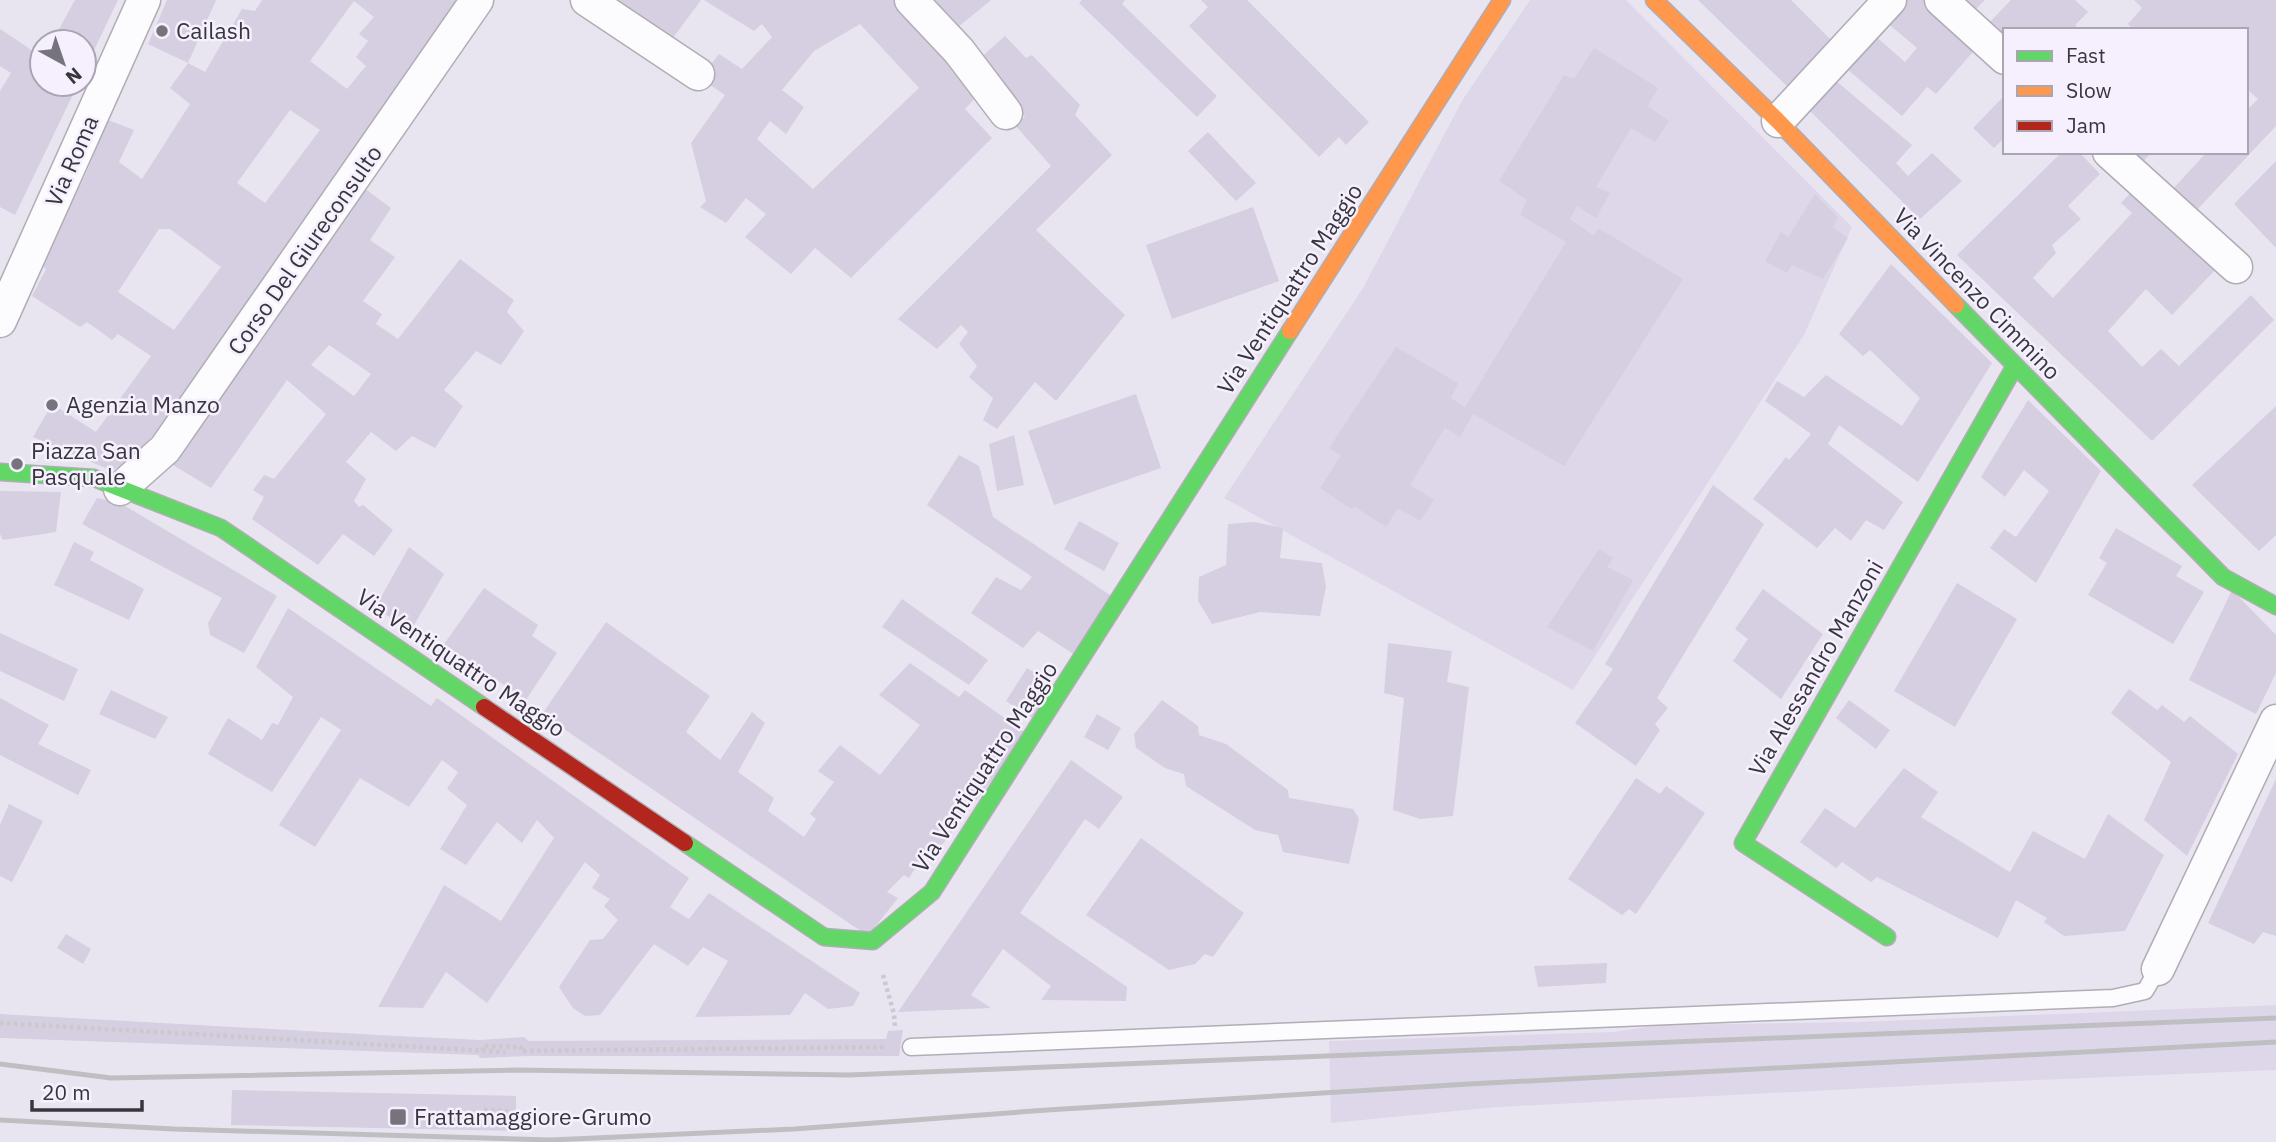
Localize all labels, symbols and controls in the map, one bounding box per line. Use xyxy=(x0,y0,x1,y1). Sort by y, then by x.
place label: Cailash xyxy=(176,15,251,45)
marker: Cailash xyxy=(154,23,170,39)
north arrow xyxy=(28,28,98,98)
legend xyxy=(2003,28,2248,154)
text: Fast xyxy=(2066,41,2106,69)
text: N xyxy=(61,62,87,90)
text: Slow xyxy=(2066,76,2112,104)
street label: Via Roma xyxy=(38,110,105,211)
text: Jam xyxy=(2066,111,2106,139)
street label: Corso Del Giureconsulto xyxy=(220,139,388,360)
street label: Via Ventiquattro Maggio xyxy=(1210,177,1369,400)
street label: Via Vincenzo Cimmino xyxy=(1888,201,2068,386)
place label: Agenzia Manzo xyxy=(66,389,220,419)
marker: Agenzia Manzo xyxy=(44,397,60,413)
place label: Piazza San Pasquale xyxy=(31,435,141,491)
marker: Piazza San Pasquale xyxy=(9,456,25,472)
street label: Via Alessandro Manzoni xyxy=(1741,554,1889,781)
street label: Via Ventiquattro Maggio xyxy=(351,581,572,743)
street label: Via Ventiquattro Maggio xyxy=(905,655,1064,878)
scale bar xyxy=(32,1068,142,1112)
text: 20 m xyxy=(42,1078,91,1106)
place label: Frattamaggiore-Grumo xyxy=(414,1101,652,1131)
marker: Frattamaggiore-Grumo xyxy=(388,1107,408,1127)

